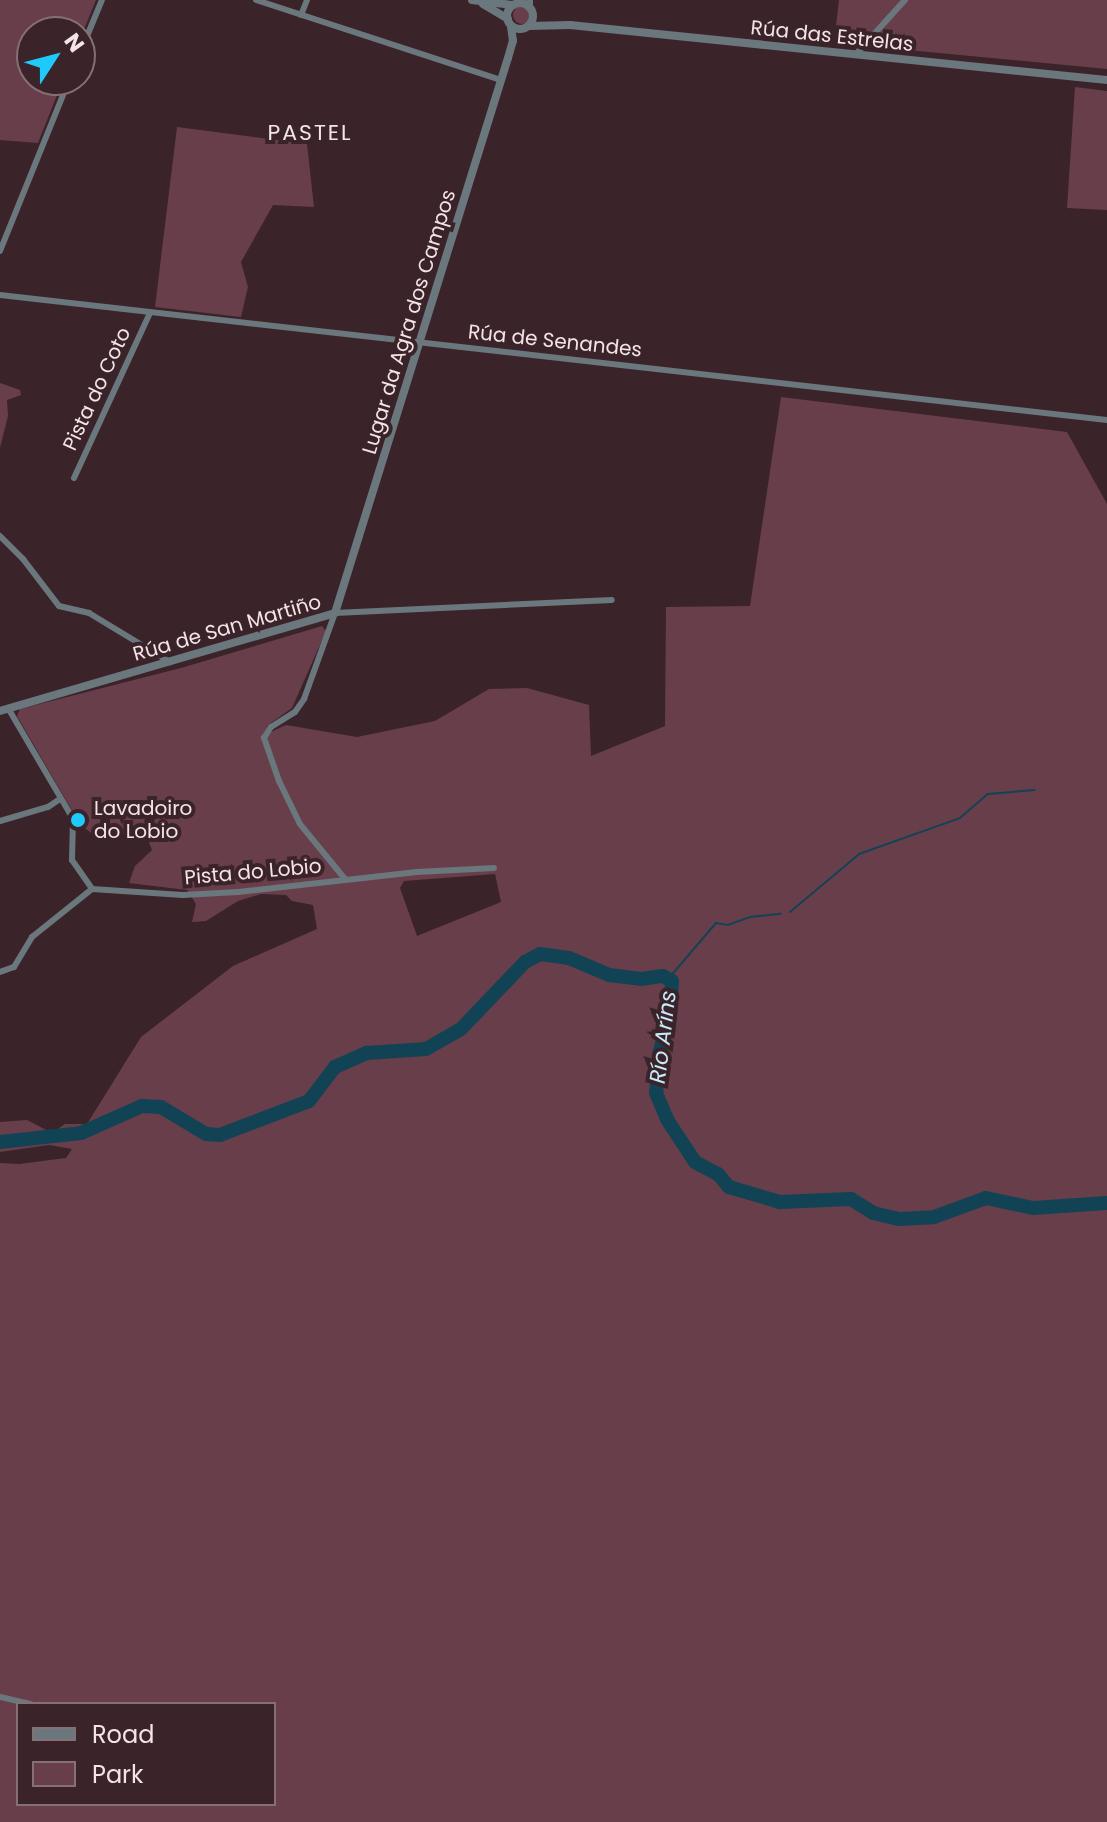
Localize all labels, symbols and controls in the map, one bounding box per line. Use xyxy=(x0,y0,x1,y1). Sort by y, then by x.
north arrow xyxy=(16,16,96,96)
street label: Rúa das Estrelas xyxy=(750,16,914,56)
text: N xyxy=(57,27,92,59)
district label: PASTEL xyxy=(267,120,353,146)
street label: Lugar da Agra dos Campos xyxy=(357,187,461,457)
street label: Rúa de Senandes xyxy=(467,320,643,362)
street label: Pista do Coto xyxy=(58,324,136,454)
street label: Rúa de San Martiño xyxy=(130,590,324,666)
place label: Lavadoiro do Lobio xyxy=(94,796,192,843)
marker: Lavadoiro do Lobio xyxy=(69,811,87,829)
street label: Pista do Lobio xyxy=(184,854,322,890)
water label: Río Aríns xyxy=(644,989,682,1085)
legend xyxy=(16,1702,276,1806)
text: Road xyxy=(92,1718,154,1751)
text: Park xyxy=(92,1758,143,1791)

